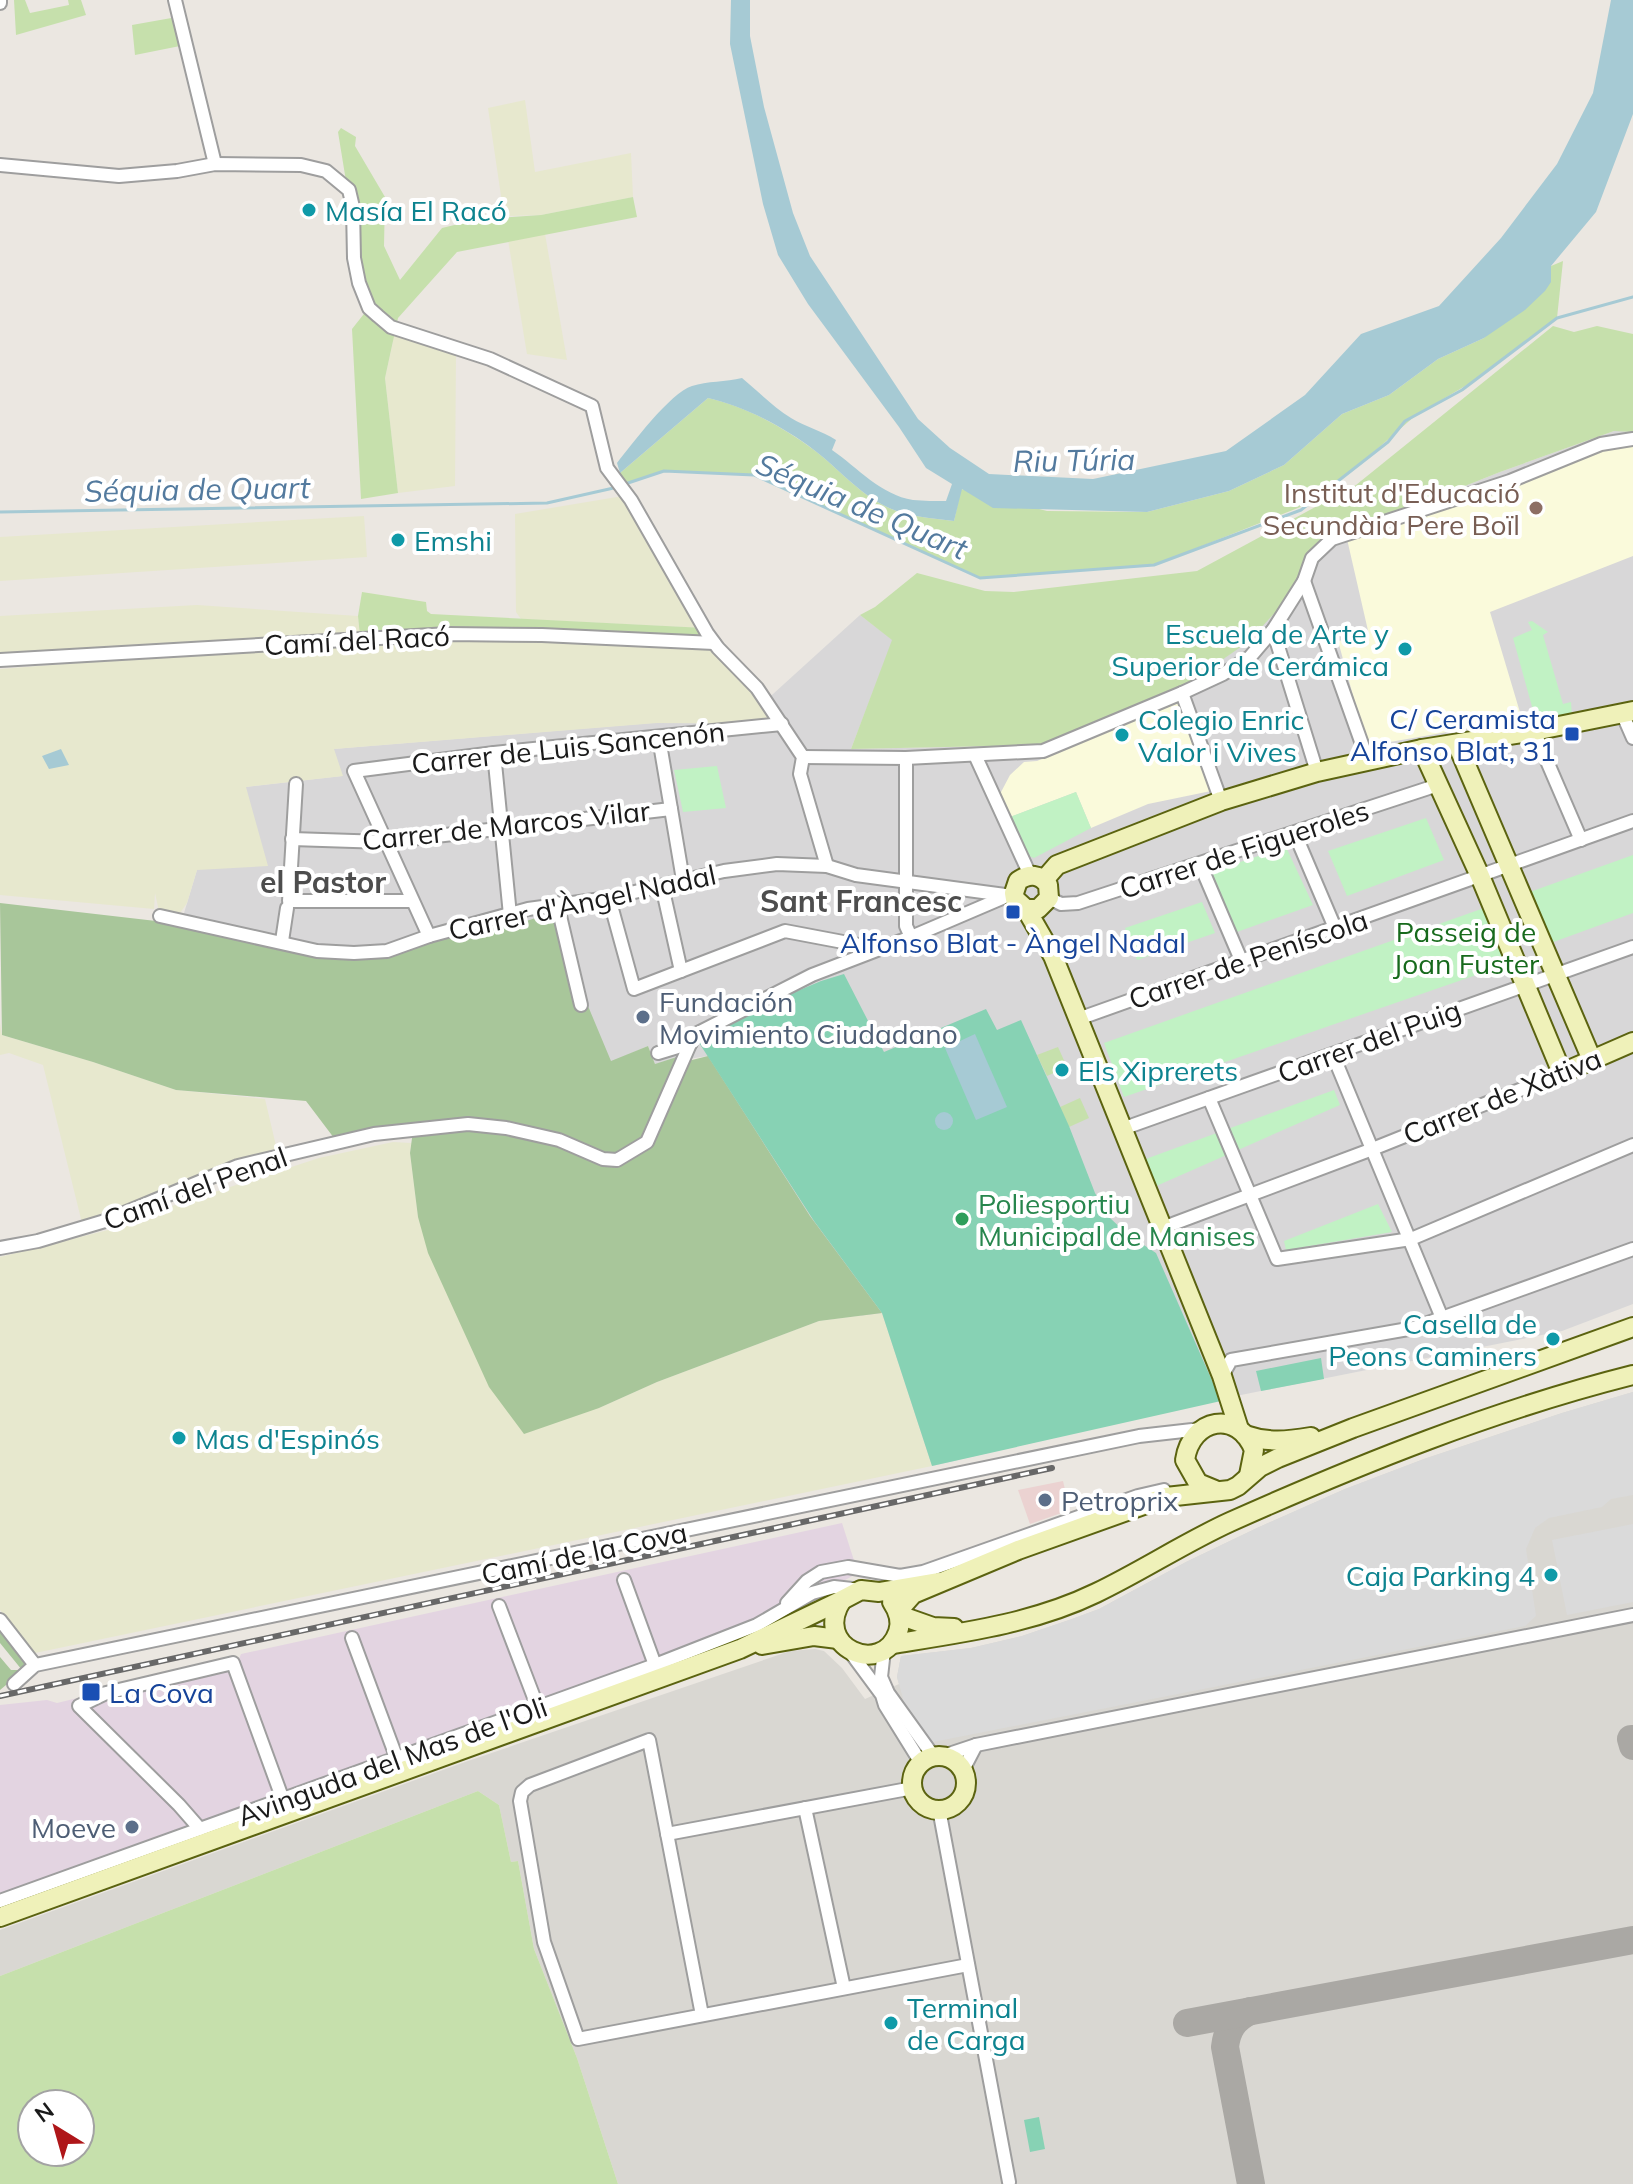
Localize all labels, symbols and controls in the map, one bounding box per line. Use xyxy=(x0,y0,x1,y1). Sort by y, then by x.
place label: Masía El Racó xyxy=(325,193,507,228)
marker: Masía El Racó xyxy=(300,201,318,219)
water label: Riu Túria xyxy=(1013,440,1135,480)
water label: Séquia de Quart xyxy=(751,444,975,568)
water label: Séquia de Quart xyxy=(84,468,312,510)
place label: Institut d'Educació Secundàia Pere Boïl xyxy=(1263,475,1520,542)
marker: Institut d'Educació Secundàia Pere Boïl xyxy=(1527,499,1545,517)
place label: Emshi xyxy=(414,523,492,558)
marker: Emshi xyxy=(389,531,407,549)
place label: Escuela de Arte y Superior de Cerámica xyxy=(1112,616,1389,683)
street label: Camí del Racó xyxy=(263,618,451,662)
marker: Escuela de Arte y Superior de Cerámica xyxy=(1396,640,1414,658)
place label: C/ Ceramista Alfonso Blat, 31 xyxy=(1350,701,1556,768)
place label: Colegio Enric Valor i Vives xyxy=(1138,702,1304,769)
street label: Carrer de Luis Sancenón xyxy=(410,713,726,781)
marker: C/ Ceramista Alfonso Blat, 31 xyxy=(1563,725,1581,743)
marker: Colegio Enric Valor i Vives xyxy=(1113,726,1131,744)
street label: Carrer de Marcos Vilar xyxy=(360,792,652,858)
street label: Carrer de Figueroles xyxy=(1115,792,1373,906)
street label: Carrer d'Àngel Nadal xyxy=(445,857,719,947)
district label: el Pastor xyxy=(260,863,386,901)
district label: Sant Francesc xyxy=(760,882,962,920)
street label: Carrer de Peníscola xyxy=(1124,902,1372,1016)
marker: Alfonso Blat - Àngel Nadal xyxy=(1004,903,1022,921)
park label: Passeig de Joan Fuster xyxy=(1393,914,1540,981)
place label: Alfonso Blat - Àngel Nadal xyxy=(840,925,1186,960)
place label: Fundación Movimiento Ciudadano xyxy=(659,984,958,1051)
street label: Carrer del Puig xyxy=(1273,992,1465,1090)
marker: Fundación Movimiento Ciudadano xyxy=(634,1008,652,1026)
street label: Carrer de Xàtiva xyxy=(1398,1040,1606,1152)
place label: Els Xiprerets xyxy=(1078,1053,1238,1088)
marker: Els Xiprerets xyxy=(1053,1061,1071,1079)
street label: Camí del Penal xyxy=(98,1139,292,1237)
place label: Poliesportiu Municipal de Manises xyxy=(978,1186,1256,1253)
marker: Poliesportiu Municipal de Manises xyxy=(953,1210,971,1228)
place label: Casella de Peons Caminers xyxy=(1328,1306,1537,1373)
marker: Casella de Peons Caminers xyxy=(1544,1330,1562,1348)
place label: Mas d'Espinós xyxy=(195,1421,380,1456)
marker: Mas d'Espinós xyxy=(170,1429,188,1447)
place label: Petroprix xyxy=(1061,1483,1178,1518)
marker: Petroprix xyxy=(1036,1491,1054,1509)
street label: Camí de la Cova xyxy=(478,1514,690,1592)
place label: Caja Parking 4 xyxy=(1346,1558,1535,1593)
marker: Caja Parking 4 xyxy=(1542,1566,1560,1584)
place label: La Cova xyxy=(109,1675,214,1710)
marker: La Cova xyxy=(80,1681,102,1703)
street label: Avinguda del Mas de l'Oli xyxy=(232,1689,552,1833)
place label: Moeve xyxy=(31,1810,116,1845)
marker: Moeve xyxy=(123,1818,141,1836)
place label: Terminal de Carga xyxy=(907,1990,1026,2057)
marker: Terminal de Carga xyxy=(882,2014,900,2032)
north arrow xyxy=(16,2088,96,2168)
text: N xyxy=(29,2096,59,2128)

